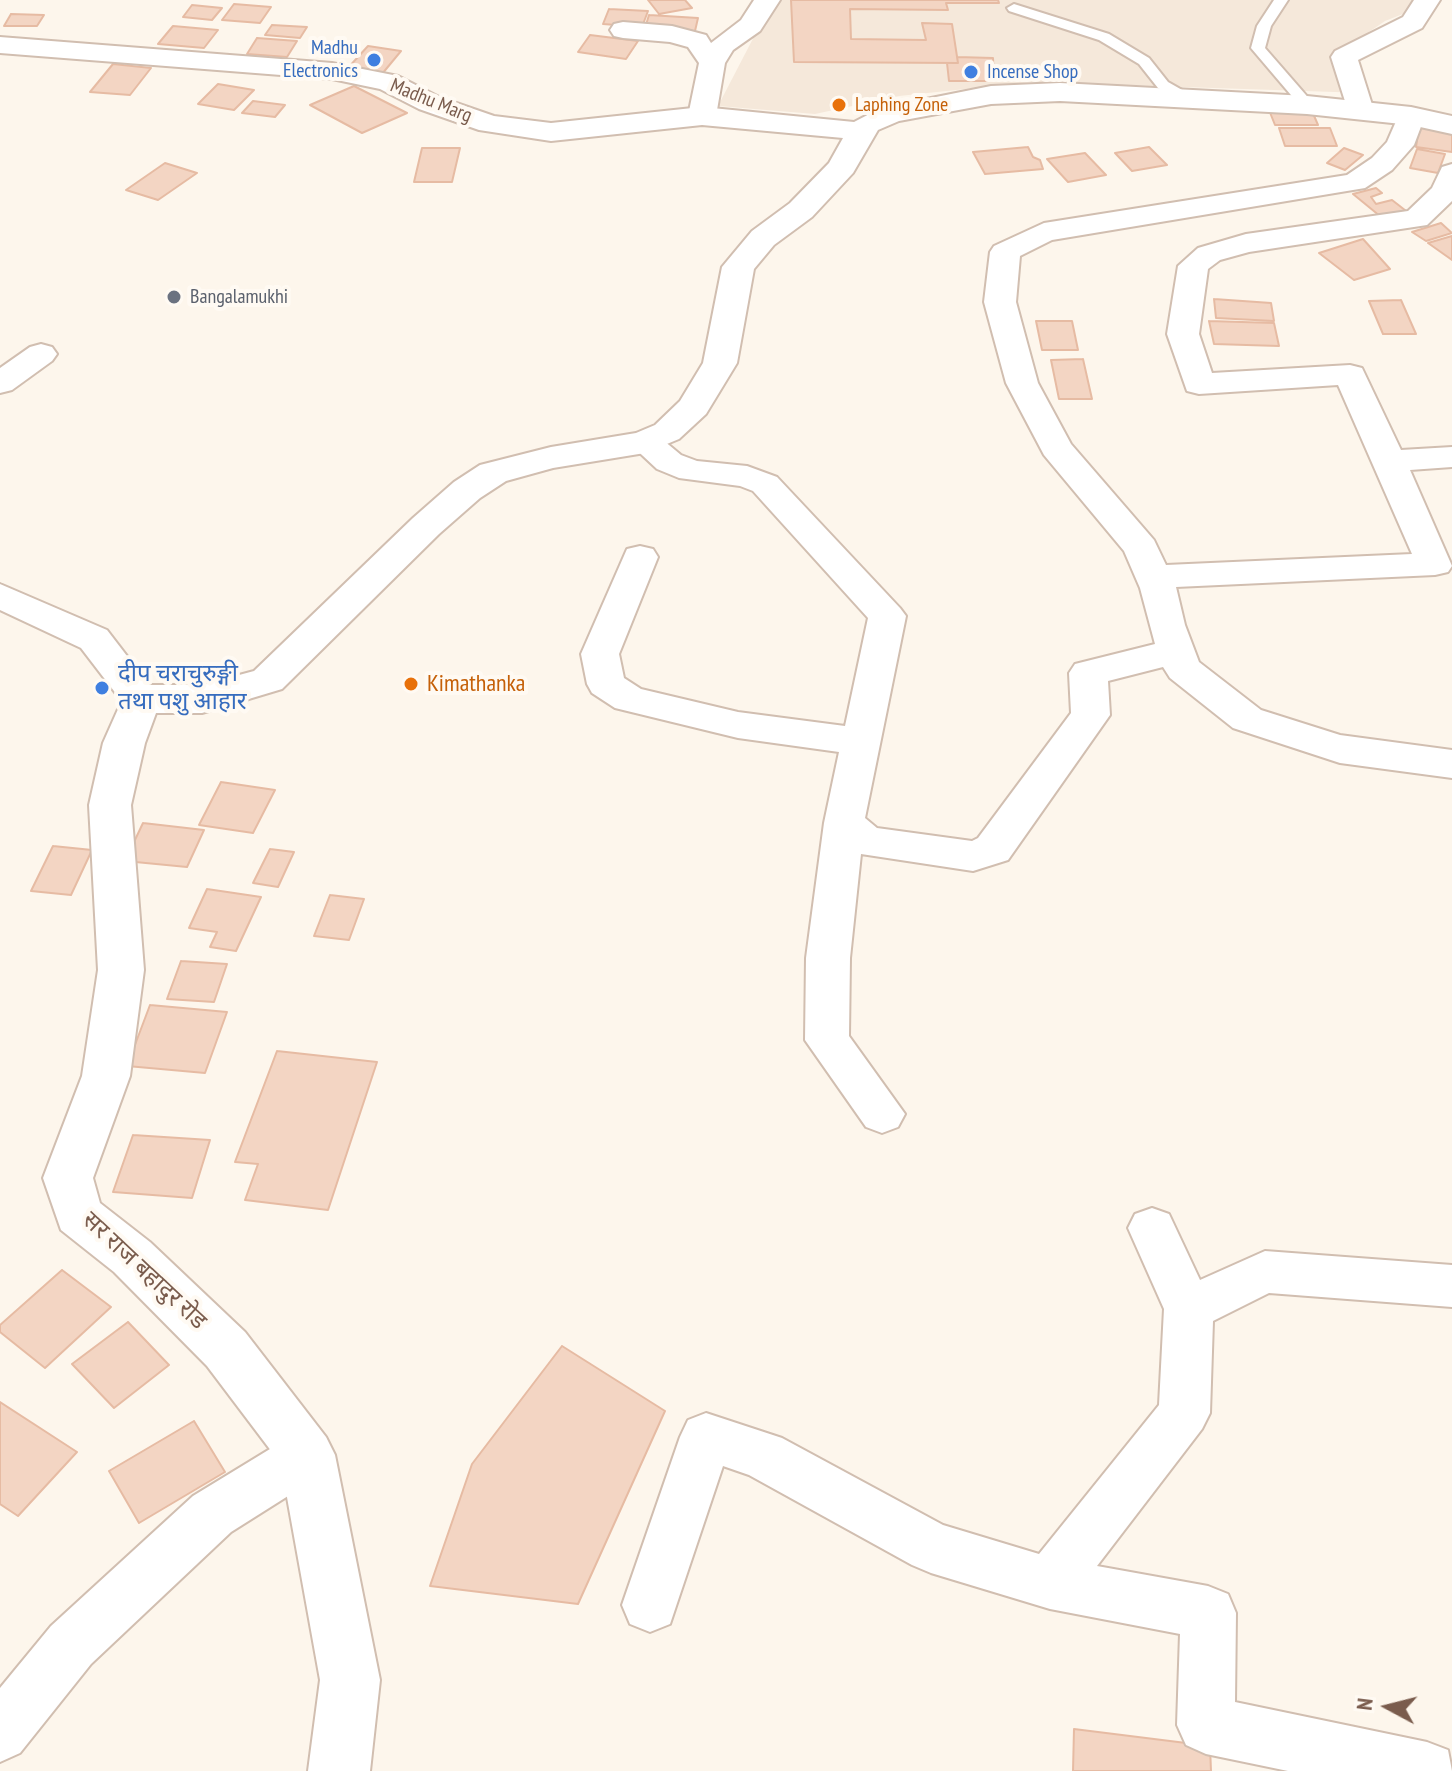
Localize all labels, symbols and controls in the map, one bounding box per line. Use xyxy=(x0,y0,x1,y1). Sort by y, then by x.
place label: Madhu Electronics xyxy=(283,36,358,83)
marker: Madhu Electronics xyxy=(365,51,383,69)
place label: Incense Shop xyxy=(987,60,1078,84)
marker: Incense Shop xyxy=(962,63,980,81)
street label: Madhu Marg xyxy=(387,74,475,128)
place label: Laphing Zone xyxy=(855,93,948,117)
marker: Laphing Zone xyxy=(830,96,848,114)
place label: Bangalamukhi xyxy=(190,285,288,309)
marker: Bangalamukhi xyxy=(165,288,183,306)
place label: दीप चराचुरुङ्गी तथा पशु आहार xyxy=(118,660,247,716)
place label: Kimathanka xyxy=(427,670,525,698)
marker: Kimathanka xyxy=(402,675,420,693)
marker: दीप चराचुरुङ्गी तथा पशु आहार xyxy=(93,679,111,697)
street label: सर राज बहादुर रोड xyxy=(76,1206,212,1336)
north arrow xyxy=(1348,1667,1428,1747)
text: N xyxy=(1350,1696,1379,1712)

